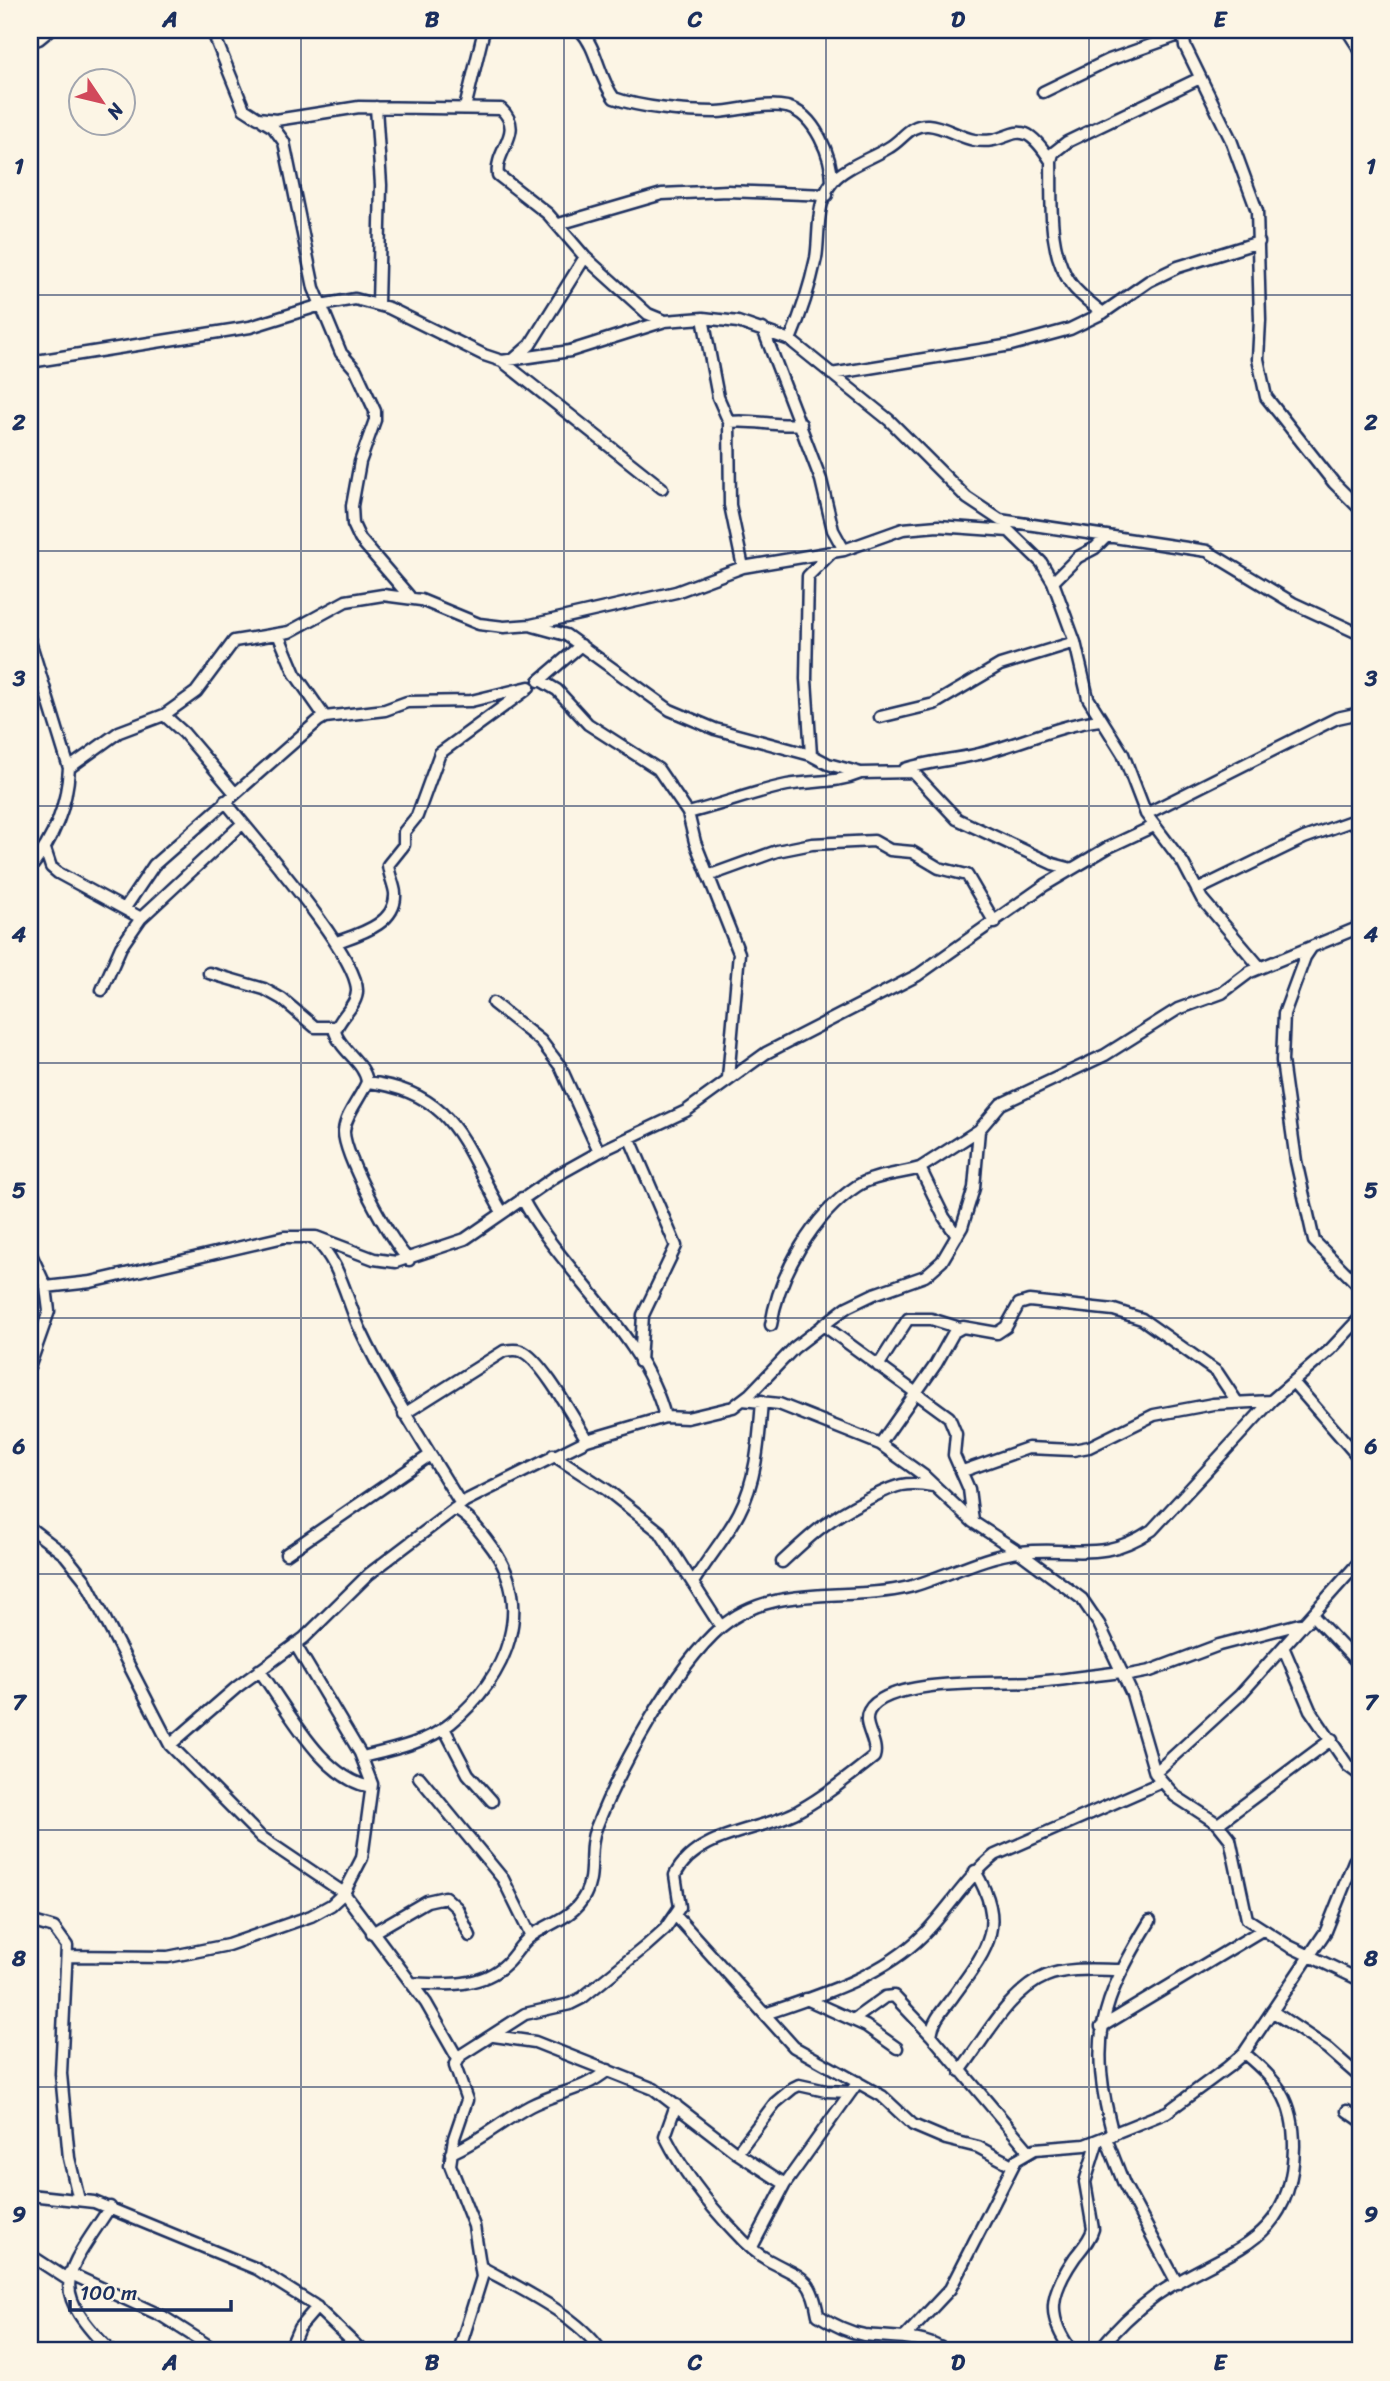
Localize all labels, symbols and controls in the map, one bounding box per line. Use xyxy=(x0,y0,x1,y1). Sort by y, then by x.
text: A xyxy=(161,0,178,40)
text: B xyxy=(425,0,440,40)
text: C xyxy=(687,0,703,40)
text: D xyxy=(951,0,966,40)
text: E xyxy=(1214,0,1229,40)
north arrow xyxy=(66,66,136,136)
text: N xyxy=(98,96,133,127)
text: 1 xyxy=(14,146,24,187)
text: 1 xyxy=(1366,146,1376,187)
text: 2 xyxy=(11,402,26,443)
text: 2 xyxy=(1363,402,1378,443)
text: 3 xyxy=(12,658,26,699)
text: 3 xyxy=(1364,658,1378,699)
text: 4 xyxy=(11,914,27,955)
text: 4 xyxy=(1363,914,1379,955)
text: 5 xyxy=(12,1170,26,1211)
text: 5 xyxy=(1364,1170,1378,1211)
text: 6 xyxy=(11,1426,26,1467)
text: 6 xyxy=(1363,1426,1378,1467)
text: 7 xyxy=(12,1682,27,1723)
text: 7 xyxy=(1364,1682,1379,1723)
text: 8 xyxy=(11,1938,26,1979)
text: 8 xyxy=(1363,1938,1378,1979)
text: 9 xyxy=(12,2194,26,2235)
text: 9 xyxy=(1364,2194,1378,2235)
scale bar xyxy=(70,2269,231,2313)
text: 100 m xyxy=(80,2274,137,2312)
text: A xyxy=(161,2342,178,2381)
text: B xyxy=(425,2342,440,2381)
text: C xyxy=(687,2342,703,2381)
text: D xyxy=(951,2342,966,2381)
text: E xyxy=(1214,2342,1229,2381)

